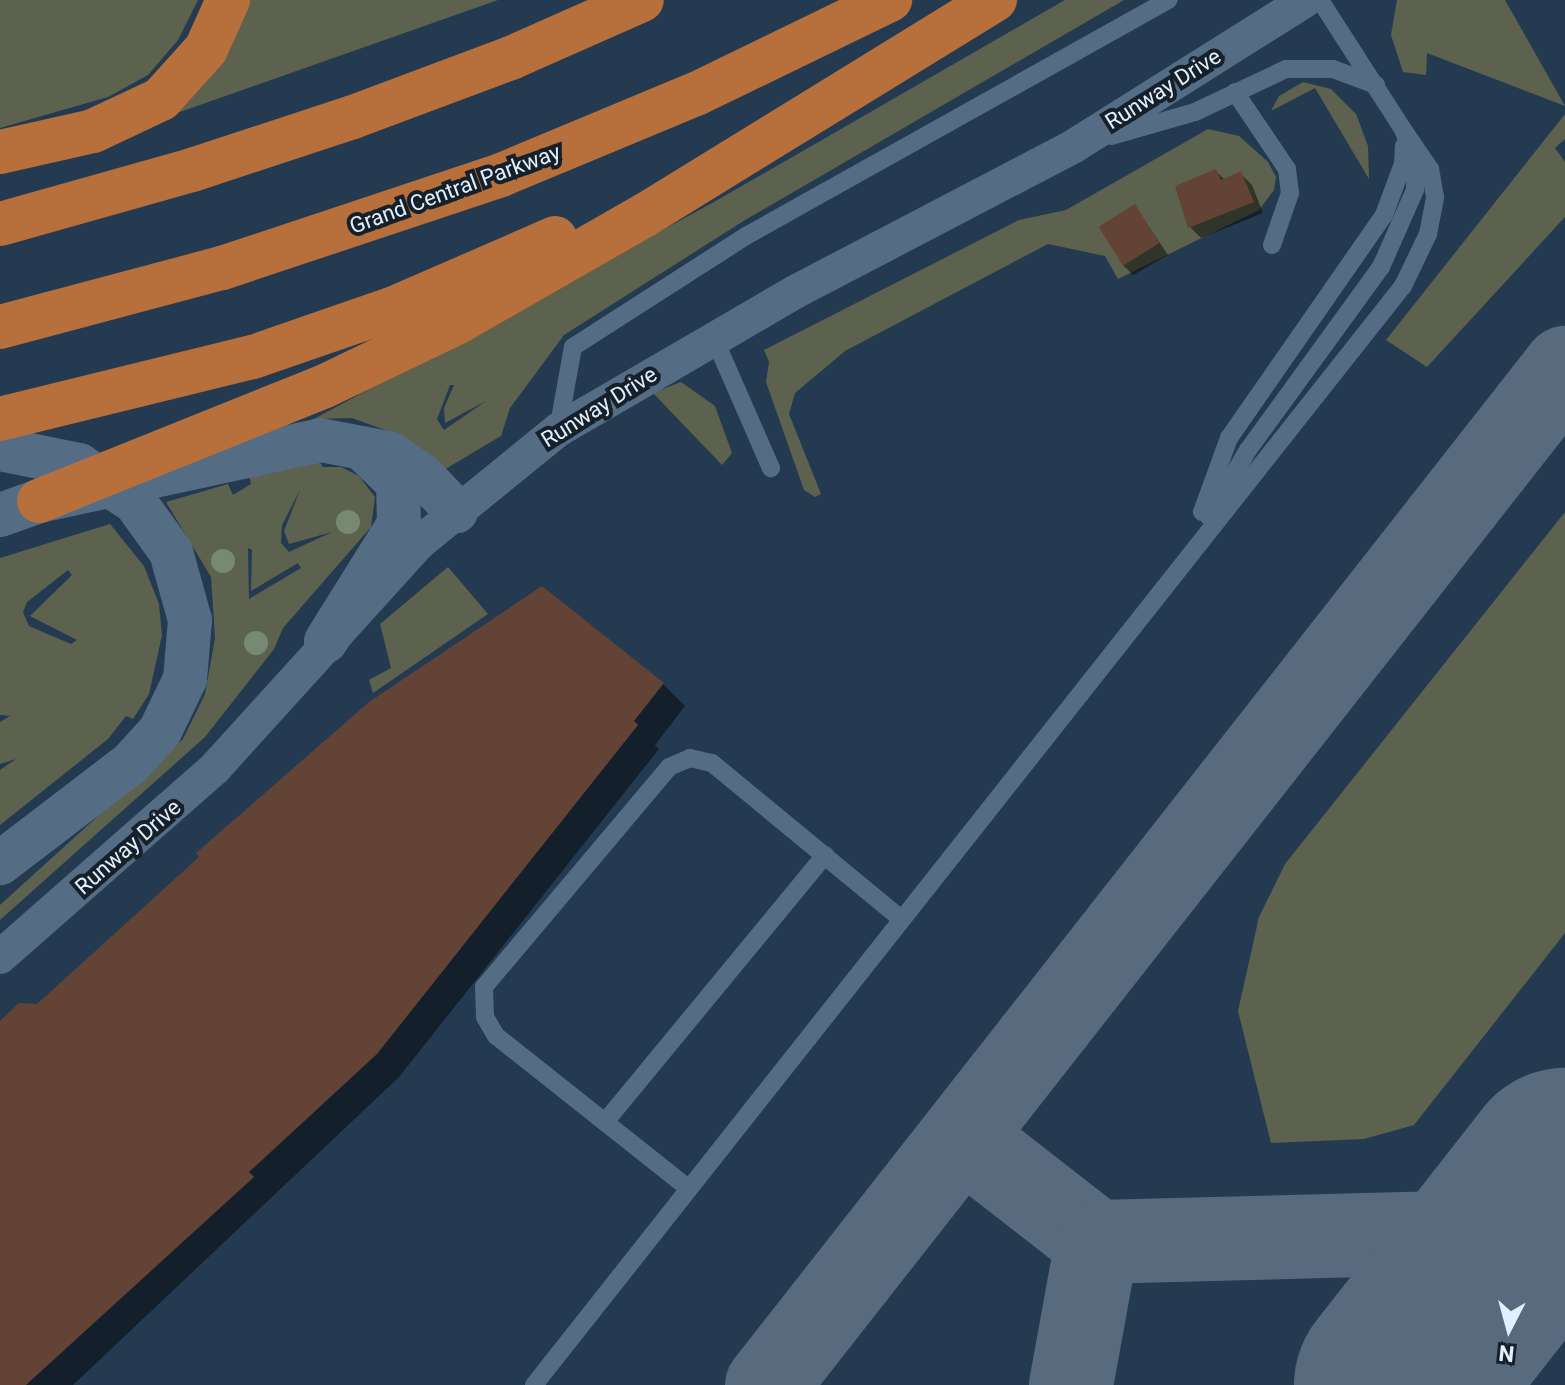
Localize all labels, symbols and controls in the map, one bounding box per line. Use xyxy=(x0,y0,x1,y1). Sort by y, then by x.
street label: Runway Drive xyxy=(1100,43,1226,135)
street label: Grand Central Parkway xyxy=(346,139,564,239)
street label: Runway Drive xyxy=(536,361,662,453)
street label: Runway Drive xyxy=(70,794,186,900)
north arrow xyxy=(1469,1289,1549,1369)
text: N xyxy=(1497,1340,1515,1367)

